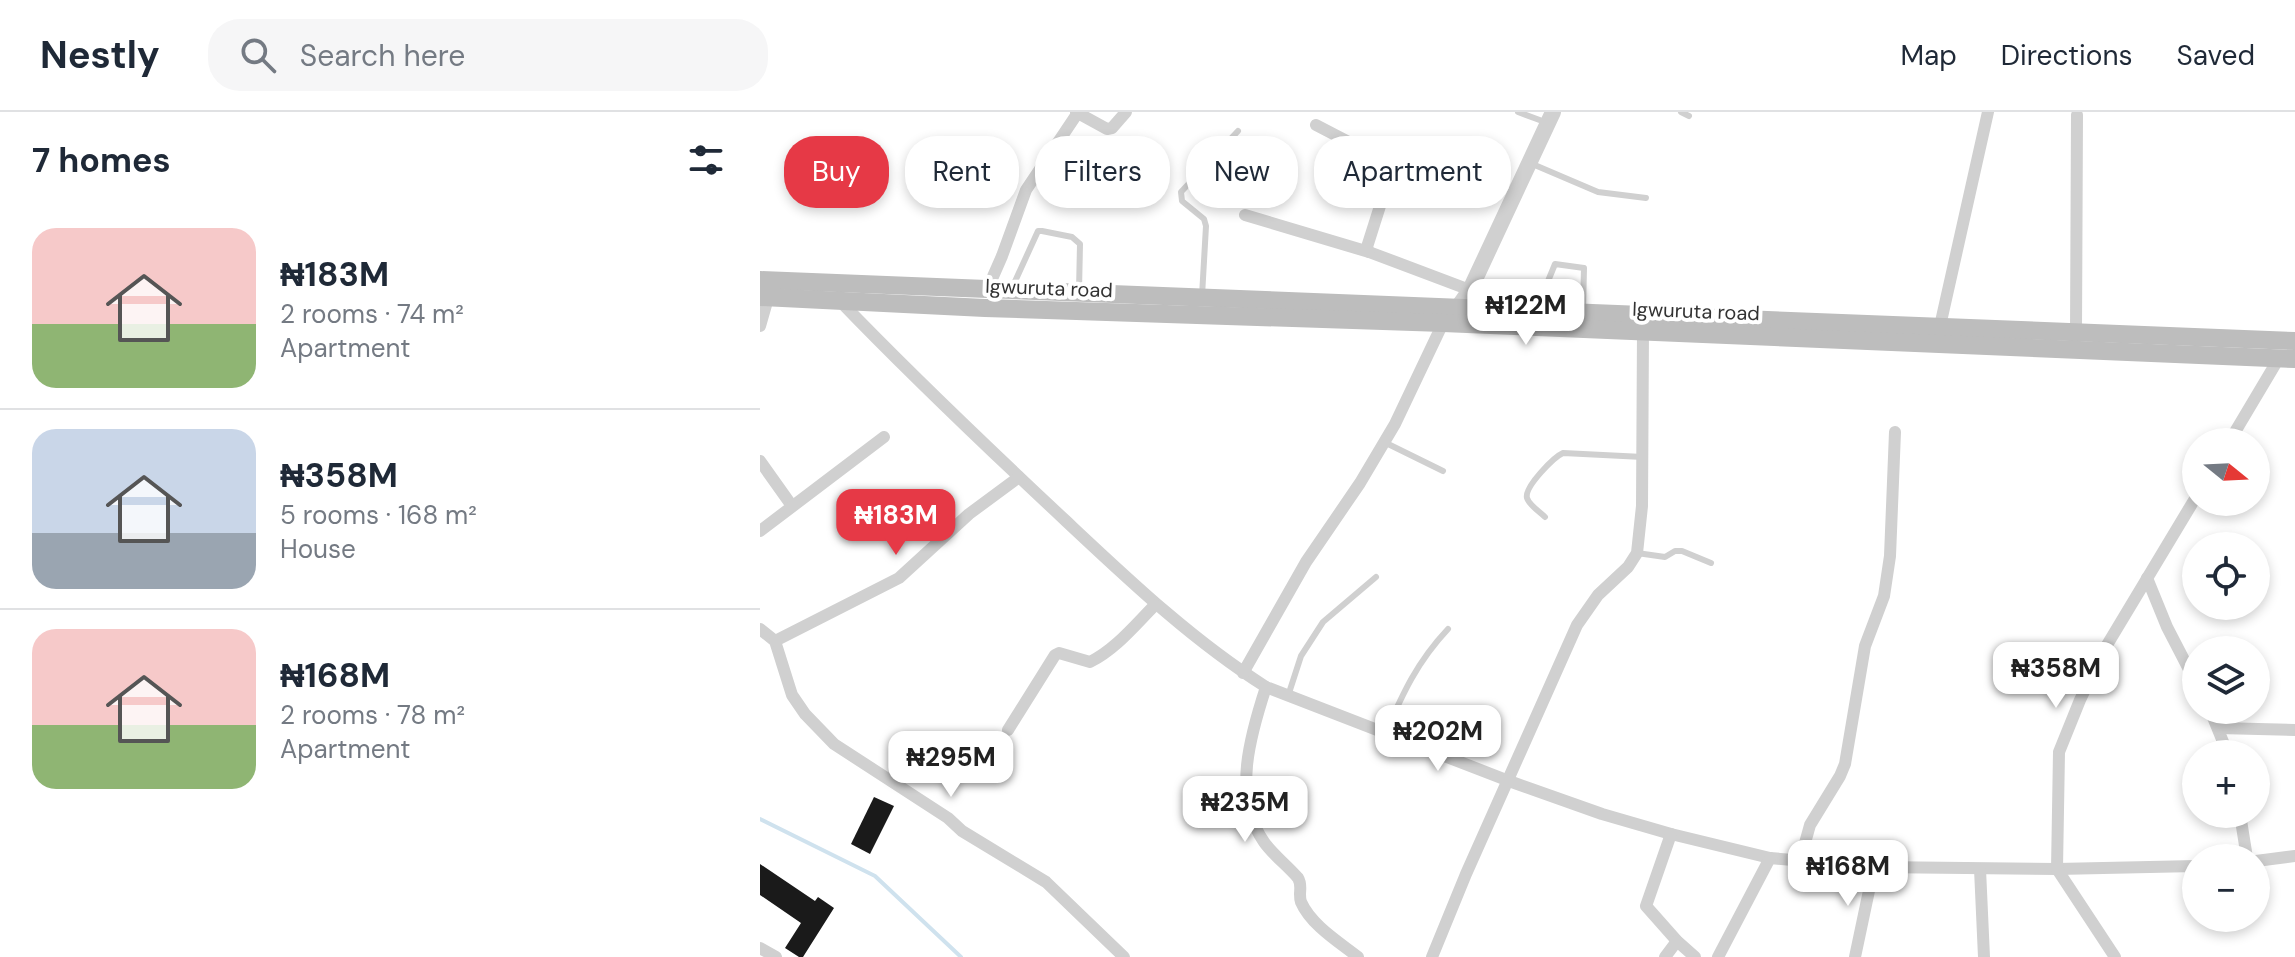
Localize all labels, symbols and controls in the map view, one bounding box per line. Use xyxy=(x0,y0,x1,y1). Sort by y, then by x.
search box xyxy=(208,19,768,91)
text: Nestly xyxy=(40,30,160,80)
icon: search xyxy=(236,33,280,77)
text: Search here xyxy=(300,36,465,75)
text: Map xyxy=(1900,37,1957,74)
text: Directions xyxy=(2001,37,2133,74)
text: Saved xyxy=(2177,37,2255,74)
chip: Buy xyxy=(784,136,889,208)
chip: Rent xyxy=(905,136,1019,208)
chip: Filters xyxy=(1035,136,1170,208)
chip: New xyxy=(1186,136,1298,208)
chip: Apartment xyxy=(1314,136,1511,208)
text: 7 homes xyxy=(32,138,171,183)
icon: filters xyxy=(684,138,728,182)
text: ₦183M xyxy=(280,252,389,297)
icon: home xyxy=(96,260,192,356)
street label: Igwuruta road xyxy=(985,273,1113,303)
pin: ₦122M xyxy=(1470,279,1582,347)
text: ₦122M xyxy=(1485,288,1567,322)
street label: Igwuruta road xyxy=(1632,296,1760,326)
text: 2 rooms · 74 m² xyxy=(280,297,464,331)
text: Apartment xyxy=(280,331,411,365)
north arrow xyxy=(2182,428,2270,516)
map controls xyxy=(2182,428,2270,932)
text: ₦358M xyxy=(280,453,398,498)
icon: home xyxy=(96,461,192,557)
pin: ₦183M xyxy=(840,489,952,557)
text: 5 rooms · 168 m² xyxy=(280,498,477,532)
text: ₦183M xyxy=(854,498,938,532)
text: House xyxy=(280,532,356,566)
button: locate xyxy=(2182,532,2270,620)
button: layers xyxy=(2182,636,2270,724)
pin: ₦358M xyxy=(2000,642,2112,710)
text: ₦358M xyxy=(2011,651,2101,685)
text: ₦168M xyxy=(280,653,390,698)
icon: home xyxy=(96,661,192,757)
text: 2 rooms · 78 m² xyxy=(280,698,465,732)
pin: ₦202M xyxy=(1382,705,1494,773)
text: ₦202M xyxy=(1393,714,1483,748)
pin: ₦295M xyxy=(895,731,1007,799)
text: Apartment xyxy=(280,732,411,766)
text: ₦295M xyxy=(906,740,996,774)
button: + xyxy=(2182,740,2270,828)
pin: ₦235M xyxy=(1189,776,1301,844)
text: ₦235M xyxy=(1201,785,1289,819)
pin: ₦168M xyxy=(1792,840,1904,908)
button: − xyxy=(2182,844,2270,932)
text: ₦168M xyxy=(1806,849,1890,883)

